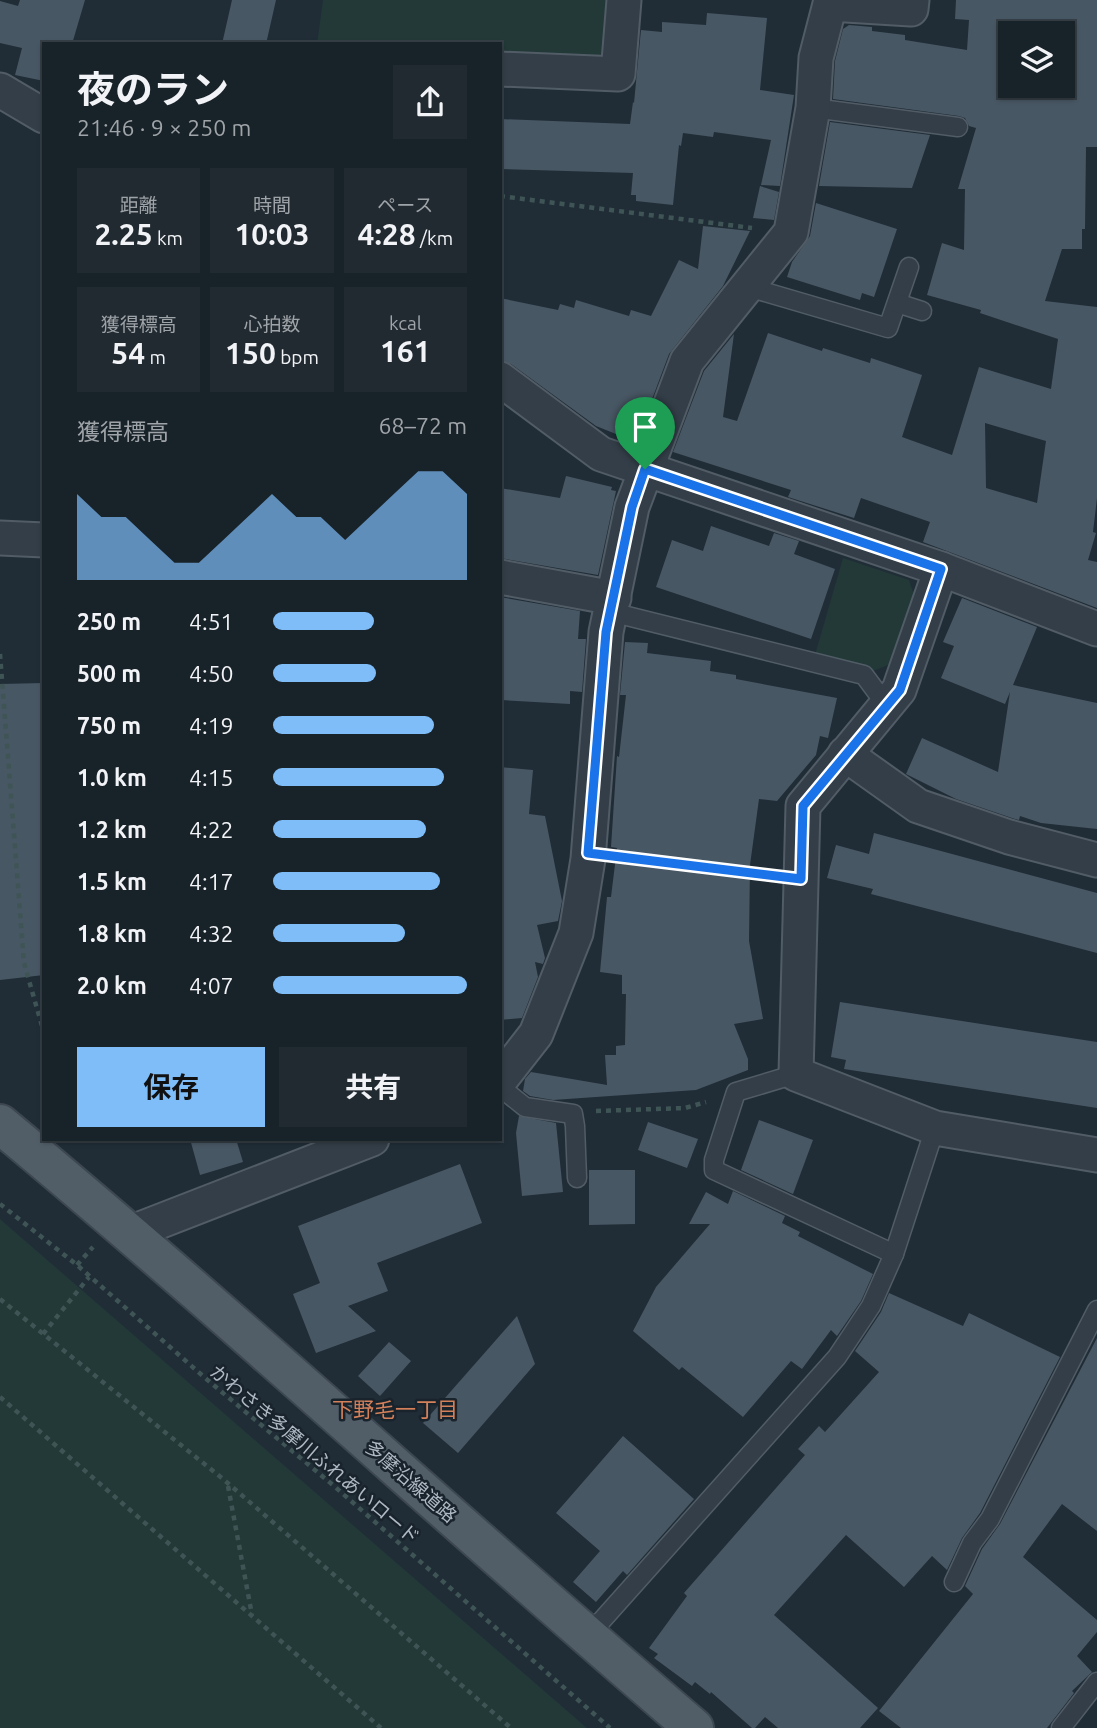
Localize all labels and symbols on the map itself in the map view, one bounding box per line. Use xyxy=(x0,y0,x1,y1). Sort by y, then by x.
pin xyxy=(615,397,675,469)
street label: かわさき多摩川ふれあいロード xyxy=(206,1360,424,1548)
district label: 下野毛一丁目 xyxy=(332,1397,458,1421)
street label: 多摩沿線道路 xyxy=(361,1435,461,1527)

